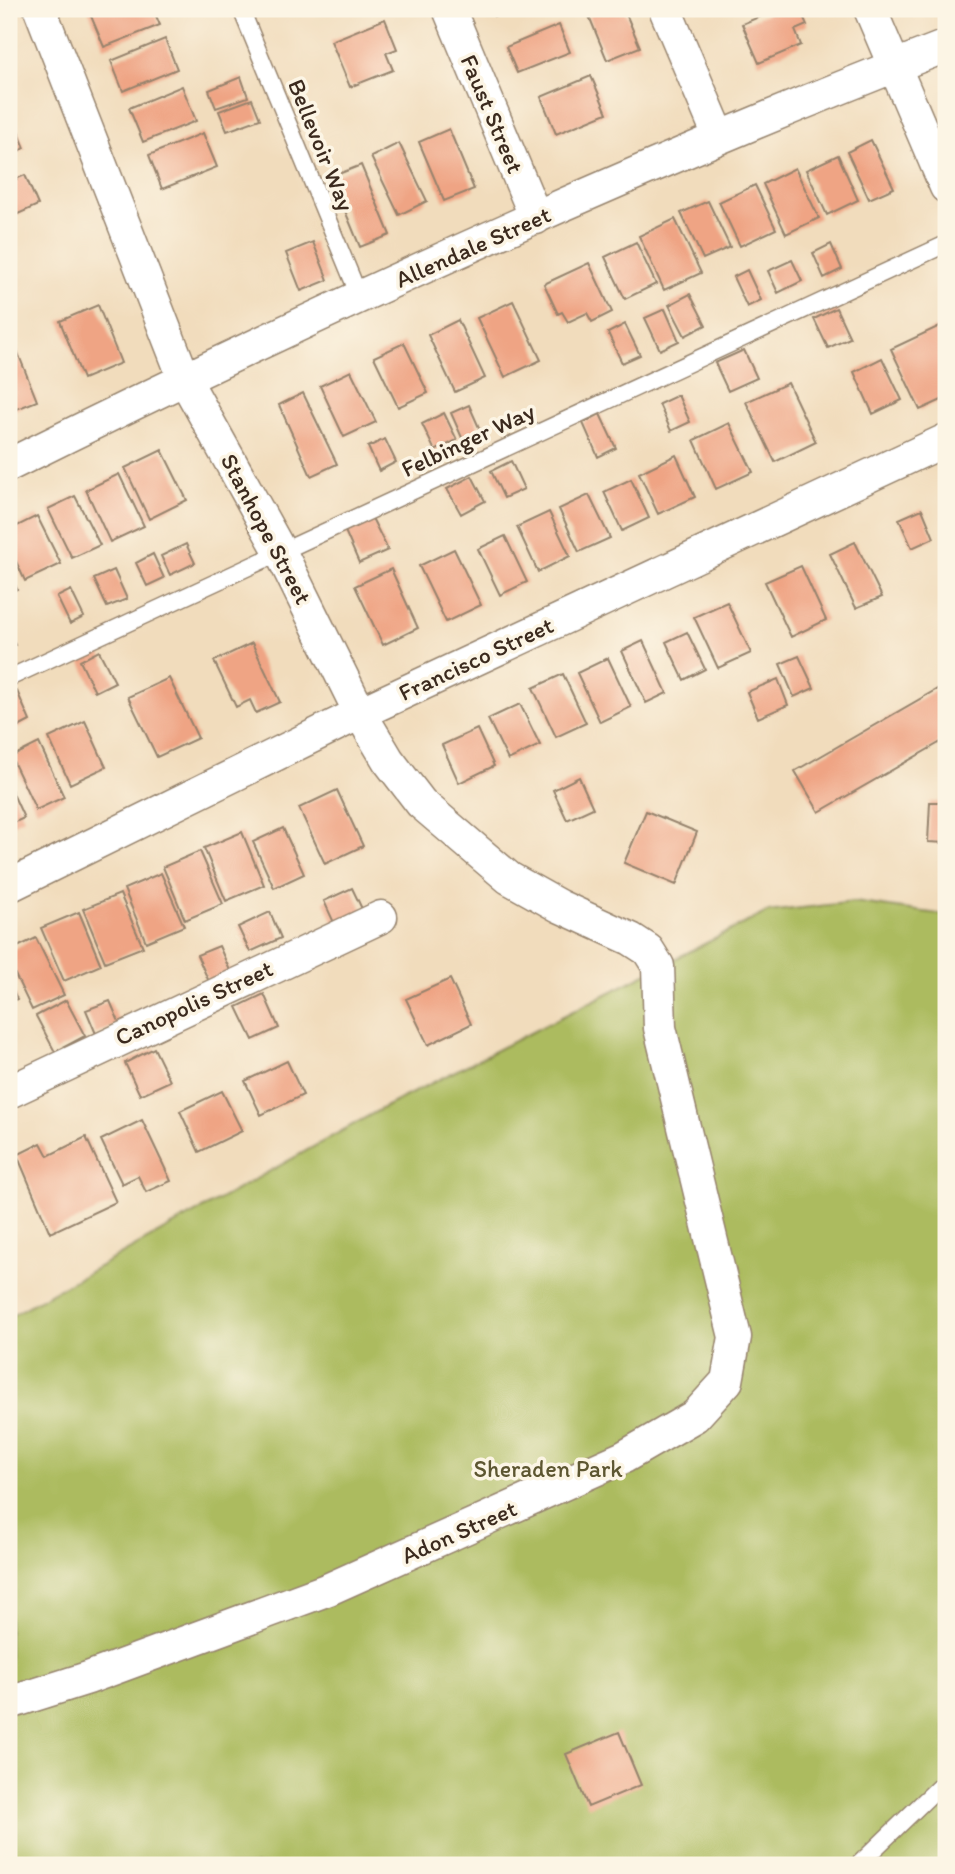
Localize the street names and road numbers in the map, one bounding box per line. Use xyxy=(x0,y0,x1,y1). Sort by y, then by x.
street label: Faust Street xyxy=(454,50,530,177)
street label: Bellevoir Way xyxy=(282,75,361,215)
street label: Allendale Street xyxy=(391,199,555,294)
street label: Felbinger Way xyxy=(396,396,540,483)
street label: Stanhope Street xyxy=(215,449,318,609)
street label: Francisco Street xyxy=(394,610,558,707)
street label: Canopolis Street xyxy=(110,953,277,1052)
street label: Adon Street xyxy=(397,1493,521,1570)

